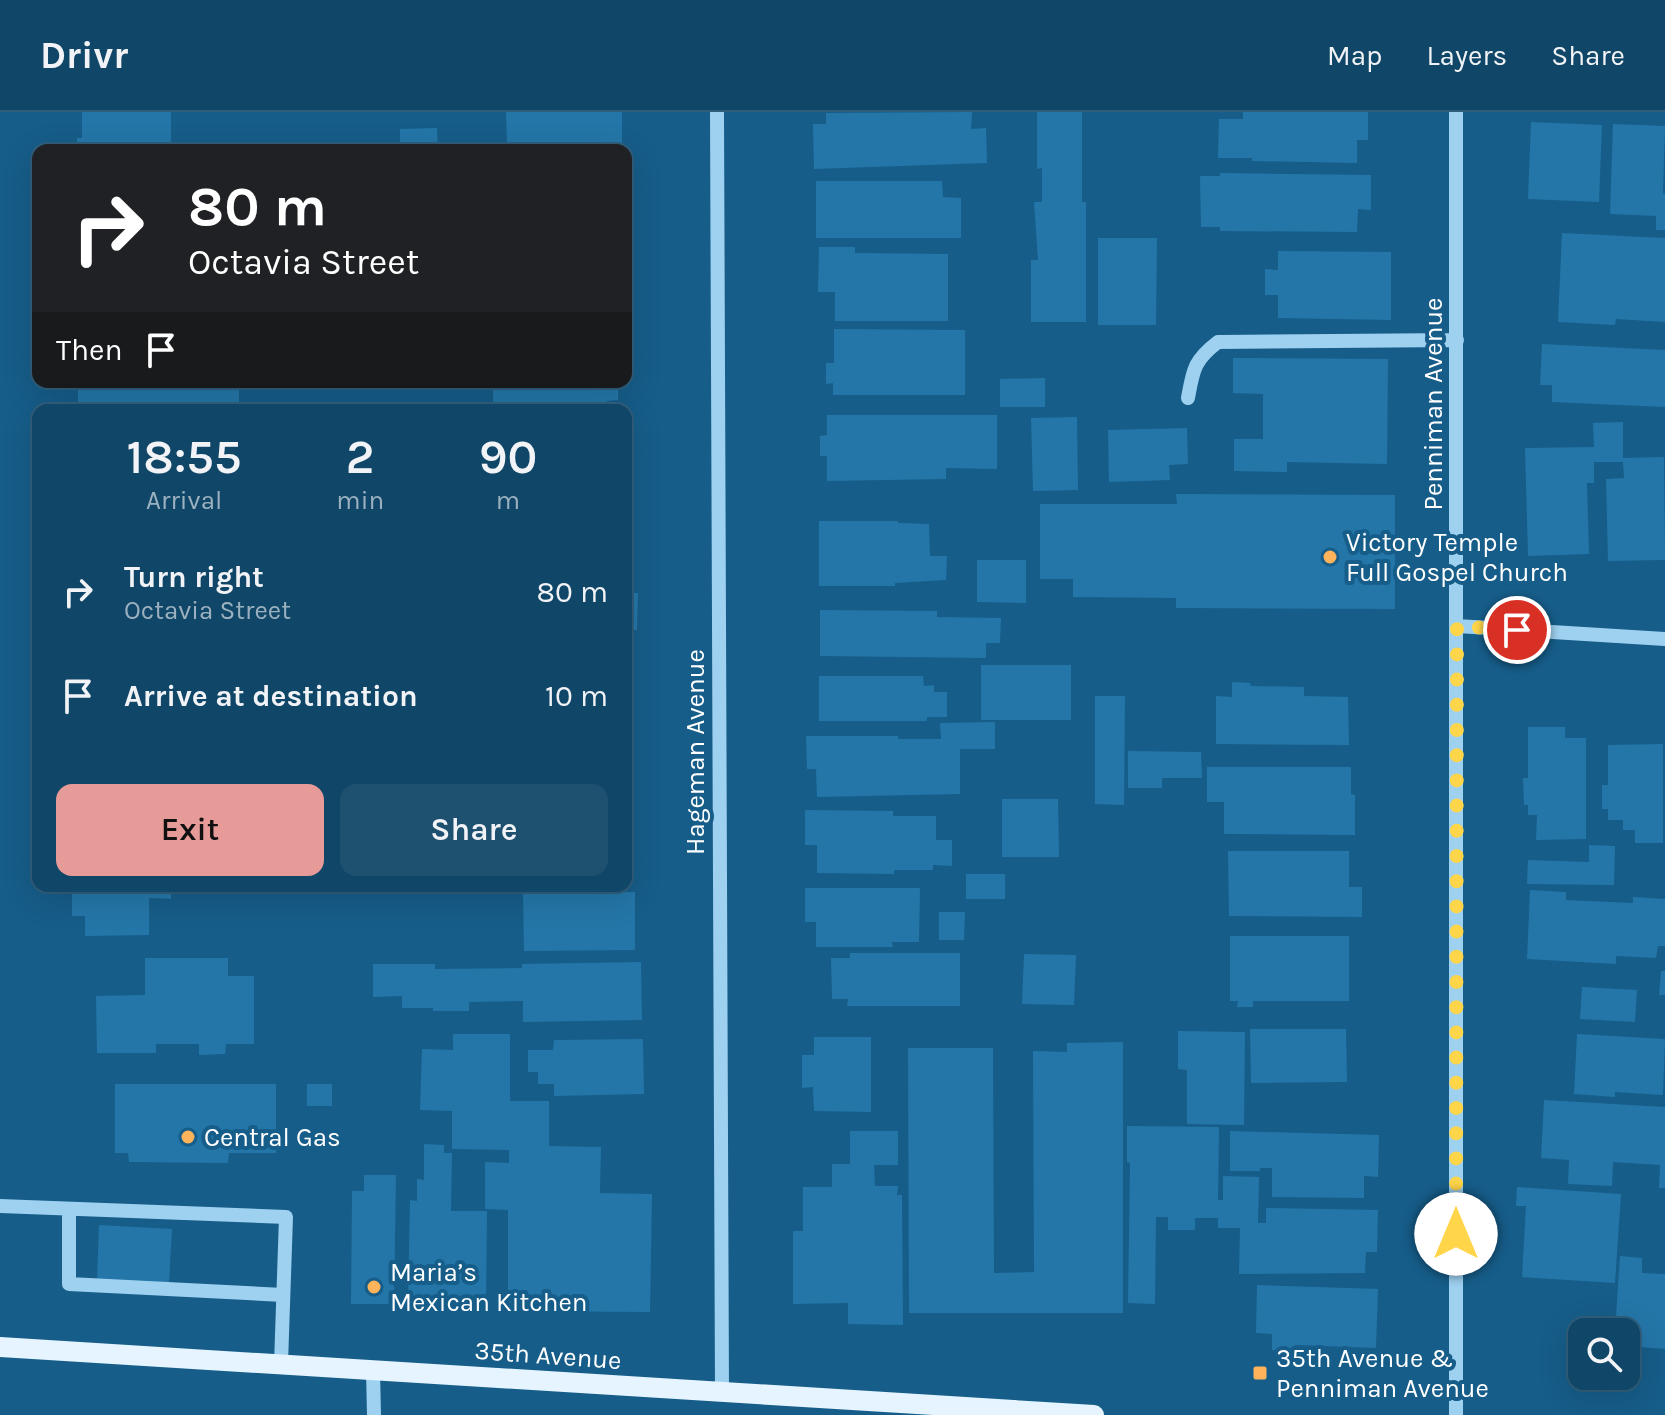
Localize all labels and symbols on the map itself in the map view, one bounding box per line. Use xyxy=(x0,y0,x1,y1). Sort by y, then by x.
street label: Penniman Avenue xyxy=(1418,298,1449,510)
place label: Victory Temple Full Gospel Church xyxy=(1346,527,1568,588)
marker: Victory Temple Full Gospel Church xyxy=(1321,548,1339,566)
pin xyxy=(1483,596,1551,664)
street label: Hageman Avenue xyxy=(680,649,711,855)
place label: Central Gas xyxy=(204,1122,341,1153)
marker: Central Gas xyxy=(179,1128,197,1146)
position arrow xyxy=(1414,1192,1498,1276)
place label: Maria’s Mexican Kitchen xyxy=(390,1257,587,1318)
marker: Maria’s Mexican Kitchen xyxy=(365,1278,383,1296)
street label: 35th Avenue xyxy=(473,1335,622,1376)
place label: 35th Avenue & Penniman Avenue xyxy=(1276,1343,1489,1404)
marker: 35th Avenue & Penniman Avenue xyxy=(1251,1364,1269,1382)

